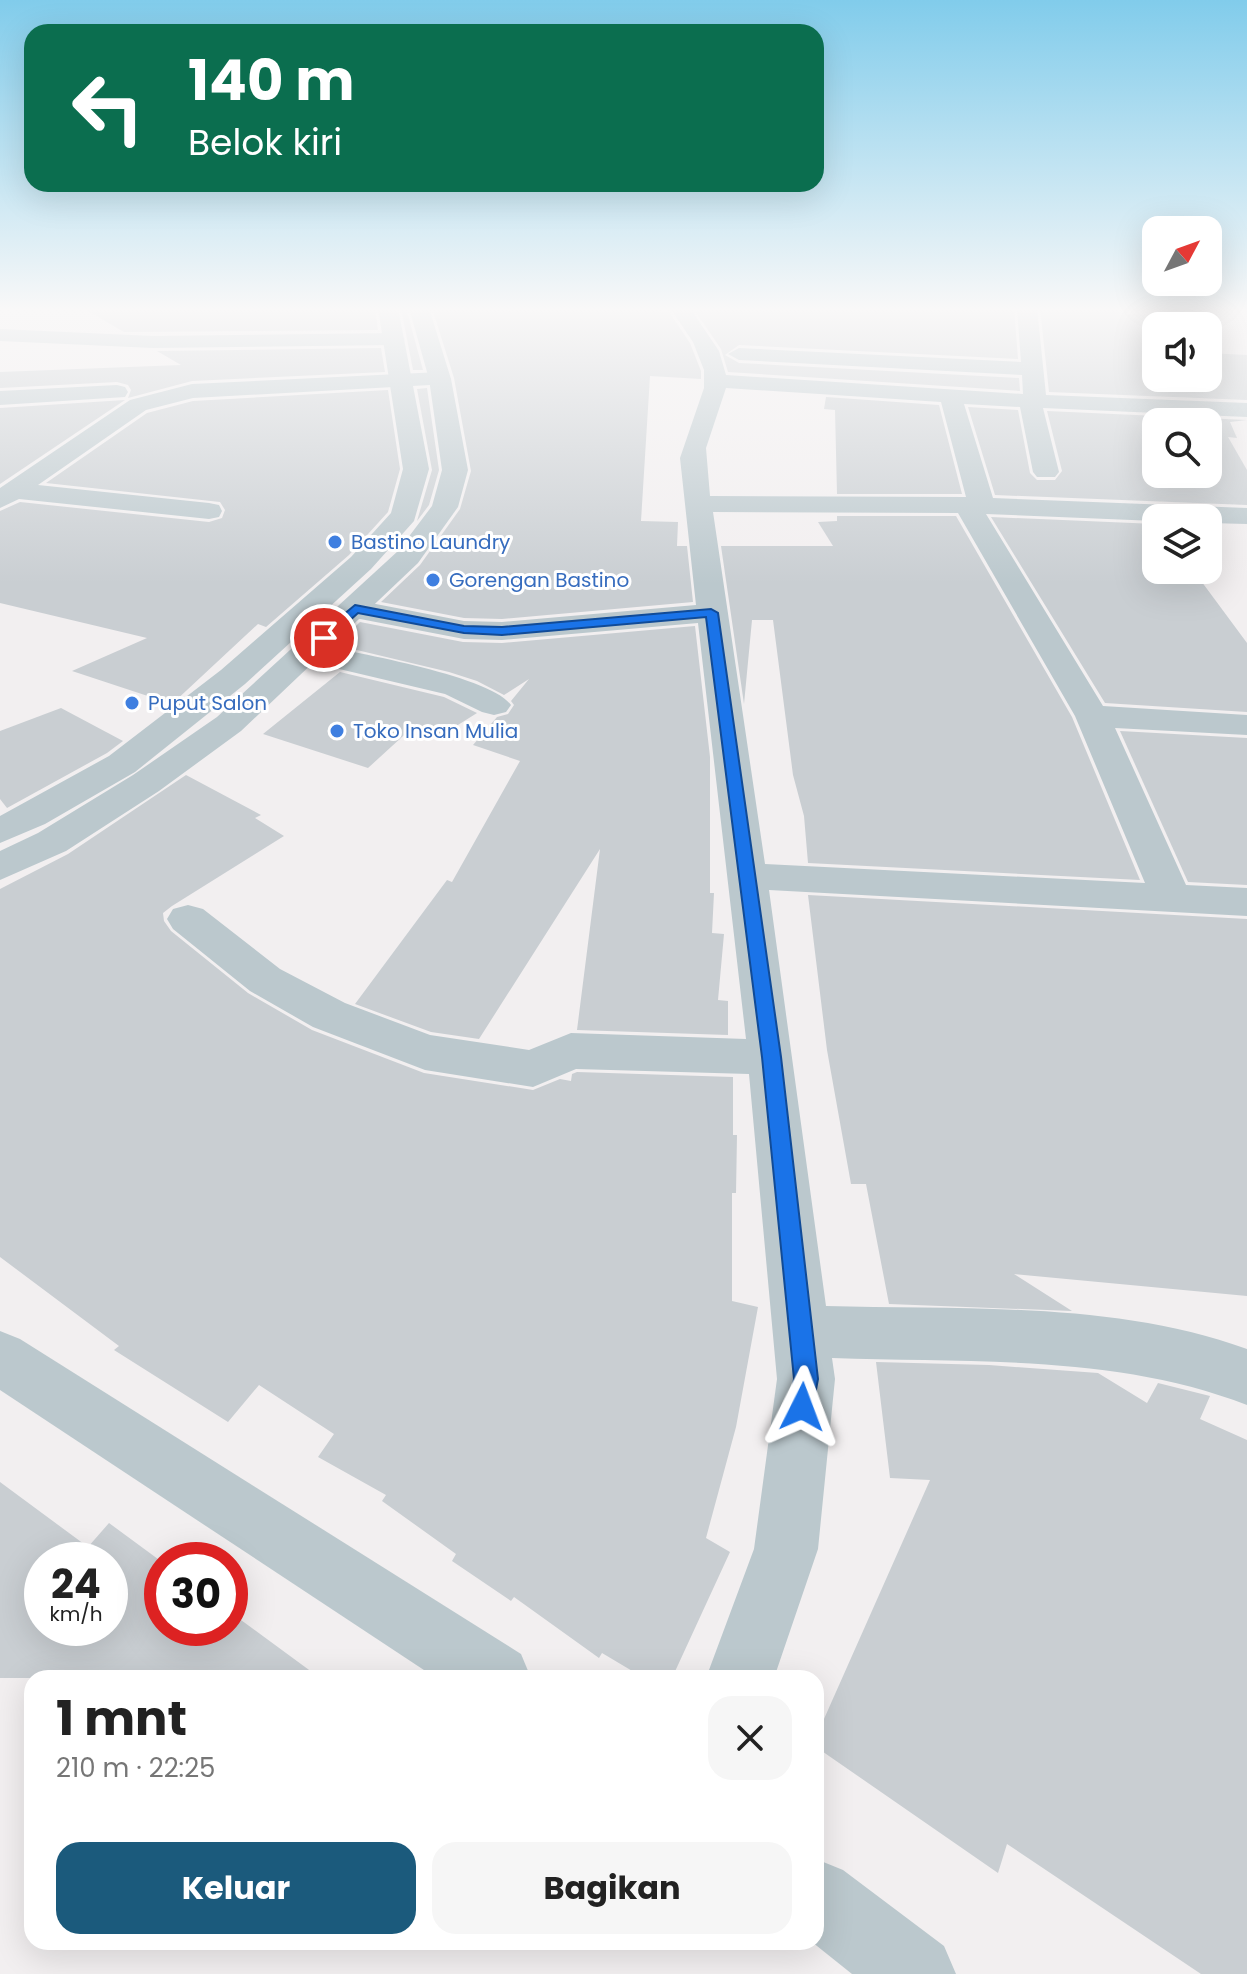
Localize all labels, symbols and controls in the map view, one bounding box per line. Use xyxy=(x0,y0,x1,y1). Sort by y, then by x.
text: 140 m xyxy=(188,41,355,120)
icon: left xyxy=(56,56,160,160)
text: Belok kiri xyxy=(188,117,342,168)
north arrow xyxy=(1142,216,1222,296)
map controls xyxy=(1142,216,1222,584)
button: sound xyxy=(1142,312,1222,392)
button: search xyxy=(1142,408,1222,488)
button: layers xyxy=(1142,504,1222,584)
place label: Bastino Laundry xyxy=(351,528,510,556)
marker: Bastino Laundry xyxy=(326,533,344,551)
place label: Gorengan Bastino xyxy=(449,566,629,594)
marker: Gorengan Bastino xyxy=(424,571,442,589)
pin xyxy=(290,604,358,672)
icon: arrive xyxy=(302,616,346,660)
place label: Puput Salon xyxy=(148,689,267,717)
marker: Puput Salon xyxy=(123,694,141,712)
place label: Toko Insan Mulia xyxy=(353,717,518,745)
marker: Toko Insan Mulia xyxy=(328,722,346,740)
position arrow xyxy=(760,1365,844,1449)
speed limit sign: 30 xyxy=(144,1542,248,1646)
text: 24 xyxy=(51,1556,101,1612)
text: km/h xyxy=(49,1600,103,1628)
text: 1 mnt xyxy=(56,1685,187,1752)
button: close xyxy=(708,1696,792,1780)
text: 210 m · 22:25 xyxy=(56,1750,215,1786)
button: Keluar xyxy=(56,1842,416,1934)
button: Bagikan xyxy=(432,1842,792,1934)

